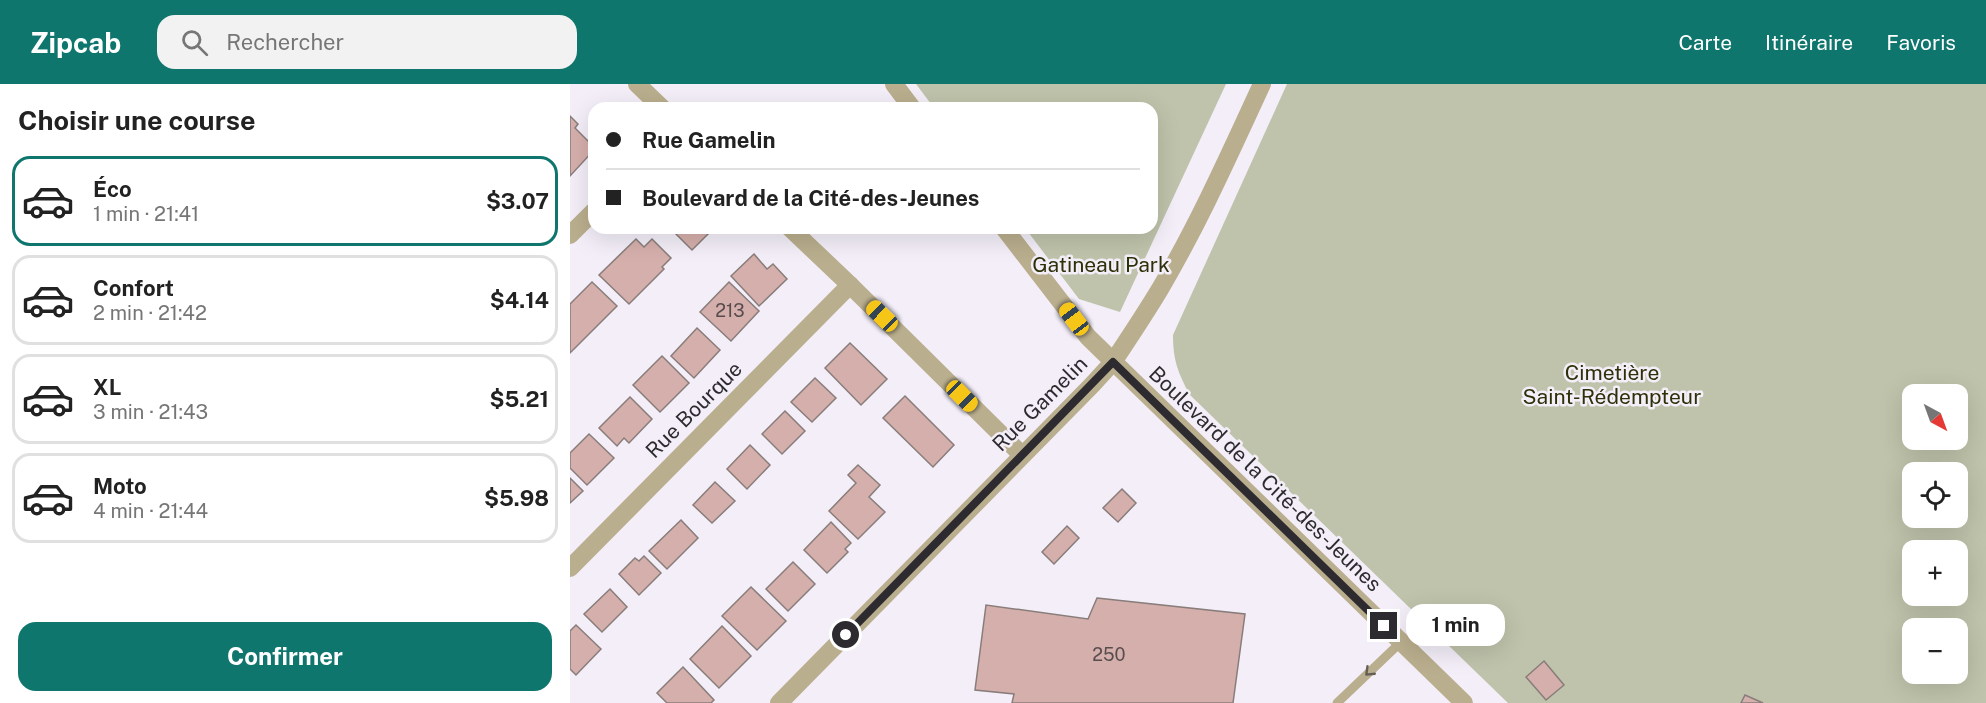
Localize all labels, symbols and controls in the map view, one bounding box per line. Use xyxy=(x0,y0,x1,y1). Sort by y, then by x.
search box xyxy=(157,15,577,69)
text: Zipcab xyxy=(30,26,121,59)
icon: search xyxy=(178,26,211,59)
text: Rechercher xyxy=(226,29,344,55)
text: Carte xyxy=(1678,30,1732,55)
text: Itinéraire xyxy=(1765,30,1853,55)
text: Favoris xyxy=(1886,30,1956,55)
text: Choisir une course xyxy=(18,104,256,136)
text: Rue Gamelin xyxy=(642,127,776,153)
icon: car xyxy=(21,174,75,228)
text: Éco xyxy=(93,176,132,202)
text: Boulevard de la Cité-des-Jeunes xyxy=(642,185,979,211)
text: $3.07 xyxy=(486,188,549,214)
text: 1 min · 21:41 xyxy=(93,202,199,226)
park label: Gatineau Park xyxy=(1032,252,1170,277)
icon: car xyxy=(21,273,75,327)
text: Confort xyxy=(93,275,174,301)
text: $4.14 xyxy=(490,287,549,313)
car xyxy=(863,297,901,335)
car xyxy=(1056,299,1092,339)
house number: 213 xyxy=(715,300,745,321)
text: 2 min · 21:42 xyxy=(93,301,207,325)
street label: Rue Gamelin xyxy=(987,351,1092,456)
street label: Rue Bourque xyxy=(640,356,747,463)
park label: Cimetière Saint-Rédempteur xyxy=(1523,360,1701,409)
street label: Boulevard de la Cité-des-Jeunes xyxy=(1144,361,1387,596)
icon: car xyxy=(21,372,75,426)
text: XL xyxy=(93,374,121,400)
car xyxy=(943,377,981,415)
north arrow xyxy=(1902,384,1968,450)
map controls xyxy=(1902,384,1968,684)
text: $5.21 xyxy=(489,386,549,412)
text: 3 min · 21:43 xyxy=(93,400,208,424)
button: locate xyxy=(1902,462,1968,528)
icon: car xyxy=(21,471,75,525)
text: Moto xyxy=(93,473,147,499)
text: $5.98 xyxy=(484,485,549,511)
text: 4 min · 21:44 xyxy=(93,499,208,523)
button: + xyxy=(1902,540,1968,606)
callout: 1 min xyxy=(1405,605,1504,647)
route end xyxy=(1370,612,1397,639)
text: 1 min xyxy=(1431,613,1480,637)
button: − xyxy=(1902,618,1968,684)
route start xyxy=(832,621,859,648)
button: Confirmer xyxy=(18,622,552,691)
house number: 250 xyxy=(1092,644,1126,665)
one-way arrow xyxy=(1365,665,1376,676)

